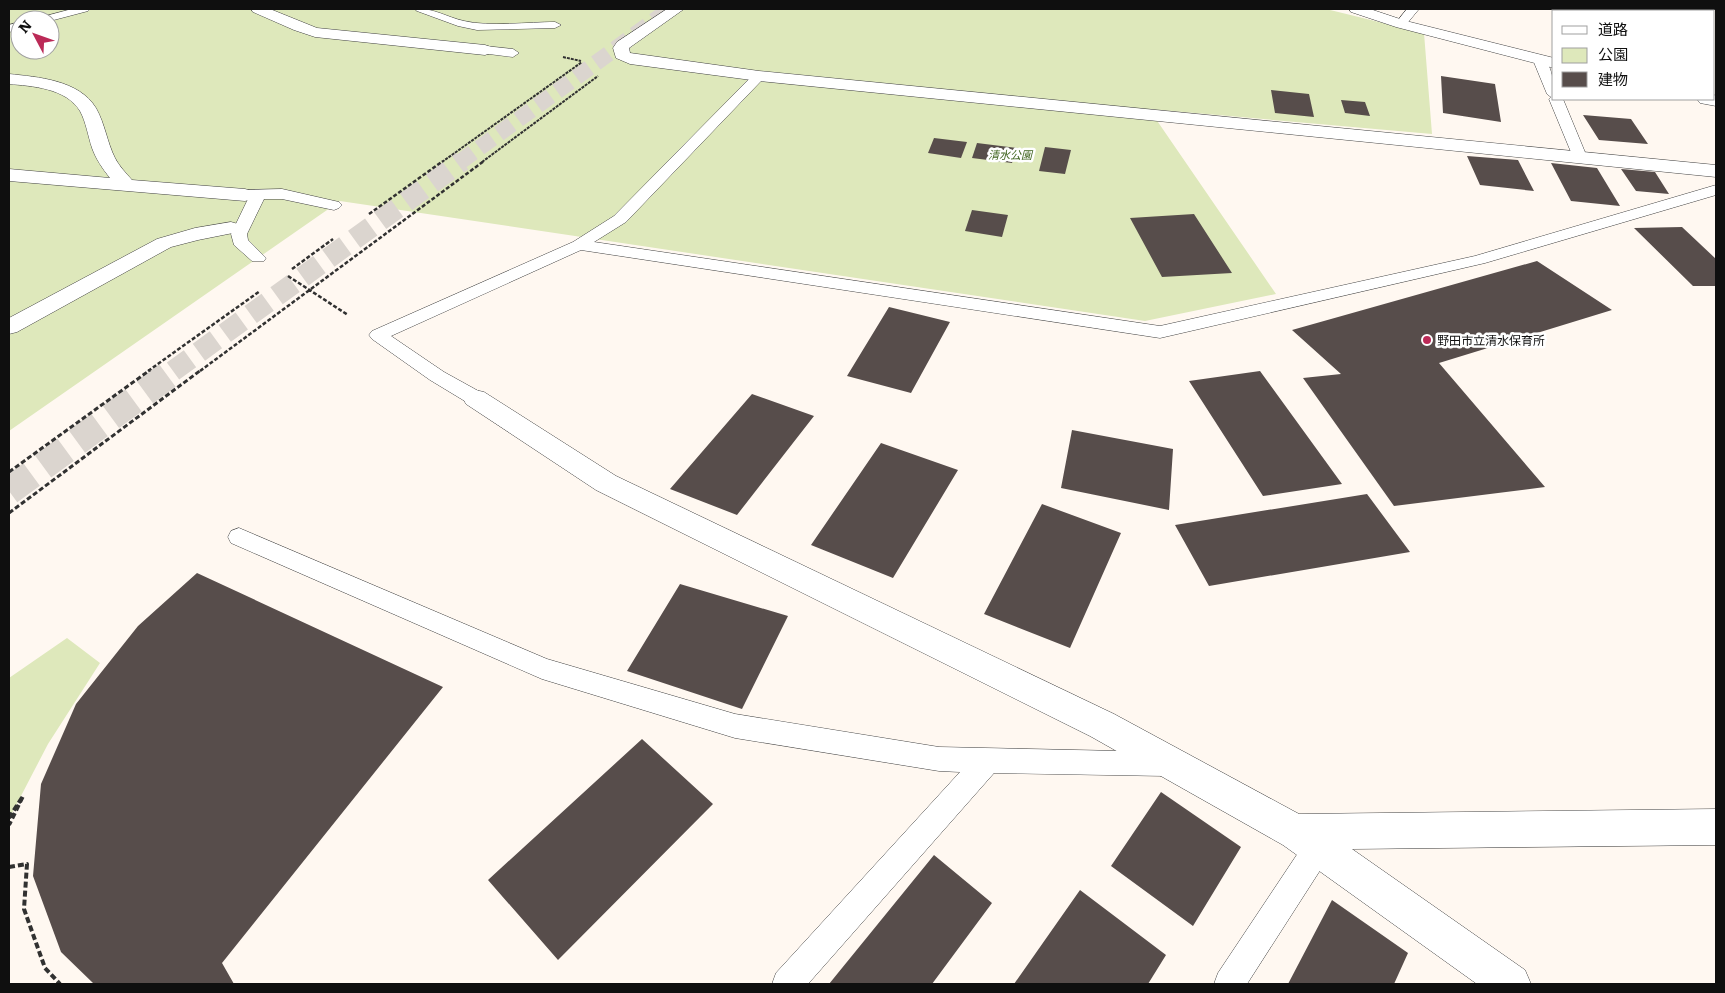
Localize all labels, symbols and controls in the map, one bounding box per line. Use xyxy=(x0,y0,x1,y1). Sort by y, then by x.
north arrow xyxy=(10,10,60,60)
legend xyxy=(1552,10,1715,100)
text: N xyxy=(13,15,36,37)
text: 道路 xyxy=(1598,17,1628,40)
text: 公園 xyxy=(1598,42,1628,65)
text: 建物 xyxy=(1598,67,1628,90)
park label: 清水公園 xyxy=(988,146,1034,162)
place label: 野田市立清水保育所 xyxy=(1437,331,1545,349)
marker: 野田市立清水保育所 xyxy=(1421,334,1433,346)

